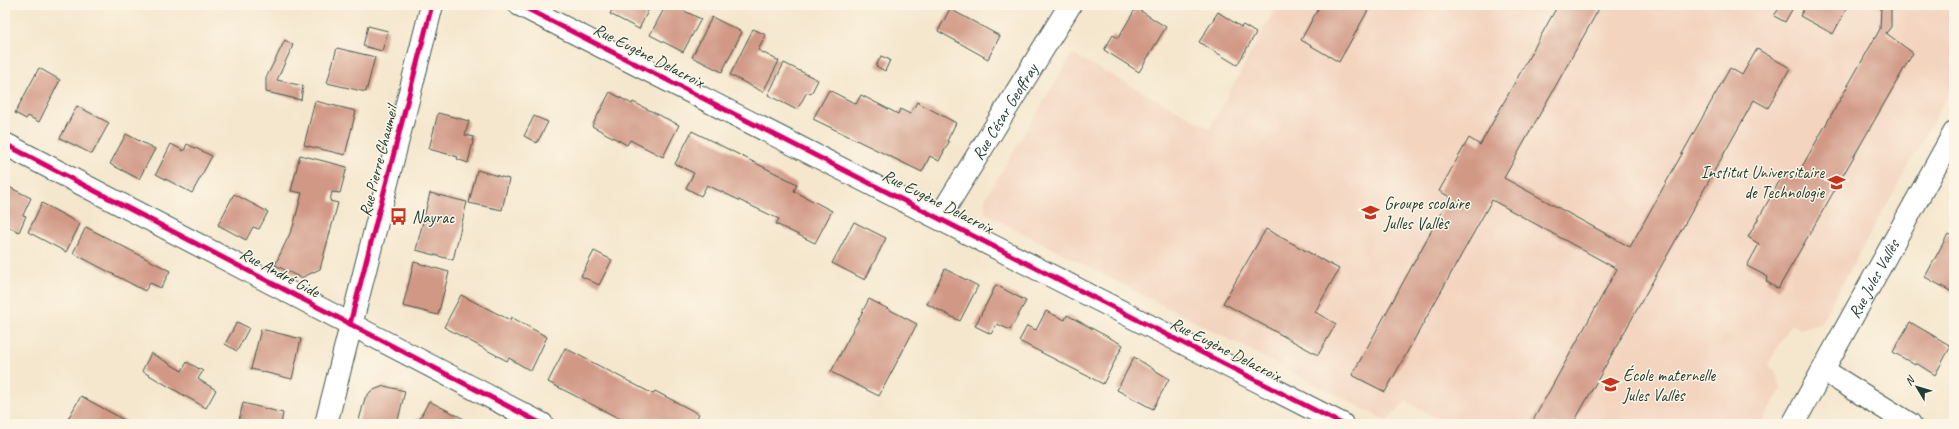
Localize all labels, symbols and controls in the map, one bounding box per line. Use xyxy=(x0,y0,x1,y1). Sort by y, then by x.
street label: Rue Eugène Delacroix xyxy=(590,19,709,93)
street label: Rue César Geoffray xyxy=(967,59,1043,164)
street label: Rue Pierre Chaumeil xyxy=(355,101,403,219)
place label: Institut Universitaire de Technologie xyxy=(1701,162,1825,203)
street label: Rue Eugène Delacroix xyxy=(879,165,998,239)
school or university icon: Institut Universitaire de Technologie xyxy=(1827,172,1847,192)
place label: Groupe scolaire Julles Vallès xyxy=(1383,193,1471,234)
school or university icon: Groupe scolaire Julles Vallès xyxy=(1361,203,1381,223)
bus stop icon: Nayrac xyxy=(389,207,409,227)
place label: Nayrac xyxy=(412,207,455,228)
street label: Rue Jules Vallès xyxy=(1844,234,1905,322)
street label: Rue André Gide xyxy=(236,243,324,303)
street label: Rue Eugène Delacroix xyxy=(1167,313,1286,387)
place label: École maternelle Jules Vallès xyxy=(1622,364,1717,406)
north arrow xyxy=(1897,367,1937,407)
text: N xyxy=(1902,372,1918,388)
school or university icon: École maternelle Jules Vallès xyxy=(1600,375,1620,395)

